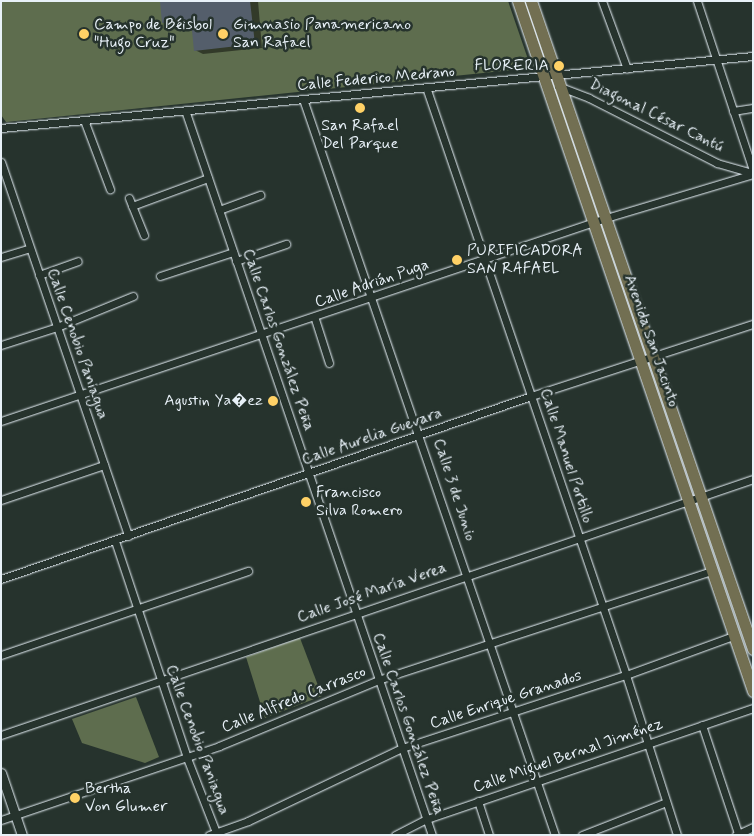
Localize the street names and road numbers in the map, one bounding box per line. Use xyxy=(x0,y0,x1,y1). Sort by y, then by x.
street label: Calle Federico Medrano xyxy=(297,63,455,95)
street label: Diagonal César Cantú xyxy=(583,74,729,158)
street label: Calle Carlos González Peña xyxy=(239,249,317,431)
street label: Calle Adrián Puga xyxy=(313,256,431,312)
street label: Calle Cenobio Paniagua xyxy=(42,266,112,422)
street label: Avenida San Jacinto xyxy=(619,270,683,412)
street label: Calle Manuel Portillo xyxy=(536,388,596,524)
street label: Calle Aurelia Guevara xyxy=(299,404,445,470)
street label: Calle 3 de Junio xyxy=(429,437,479,543)
street label: Calle José María Verea xyxy=(294,558,450,628)
street label: Calle Carlos González Peña xyxy=(369,633,447,815)
street label: Calle Cenobio Paniagua xyxy=(161,662,233,818)
street label: Calle Alfredo Carrasco xyxy=(219,662,369,738)
street label: Calle Enrique Granados xyxy=(426,666,586,734)
street label: Calle Miguel Bernal Jiménez xyxy=(472,715,664,797)

